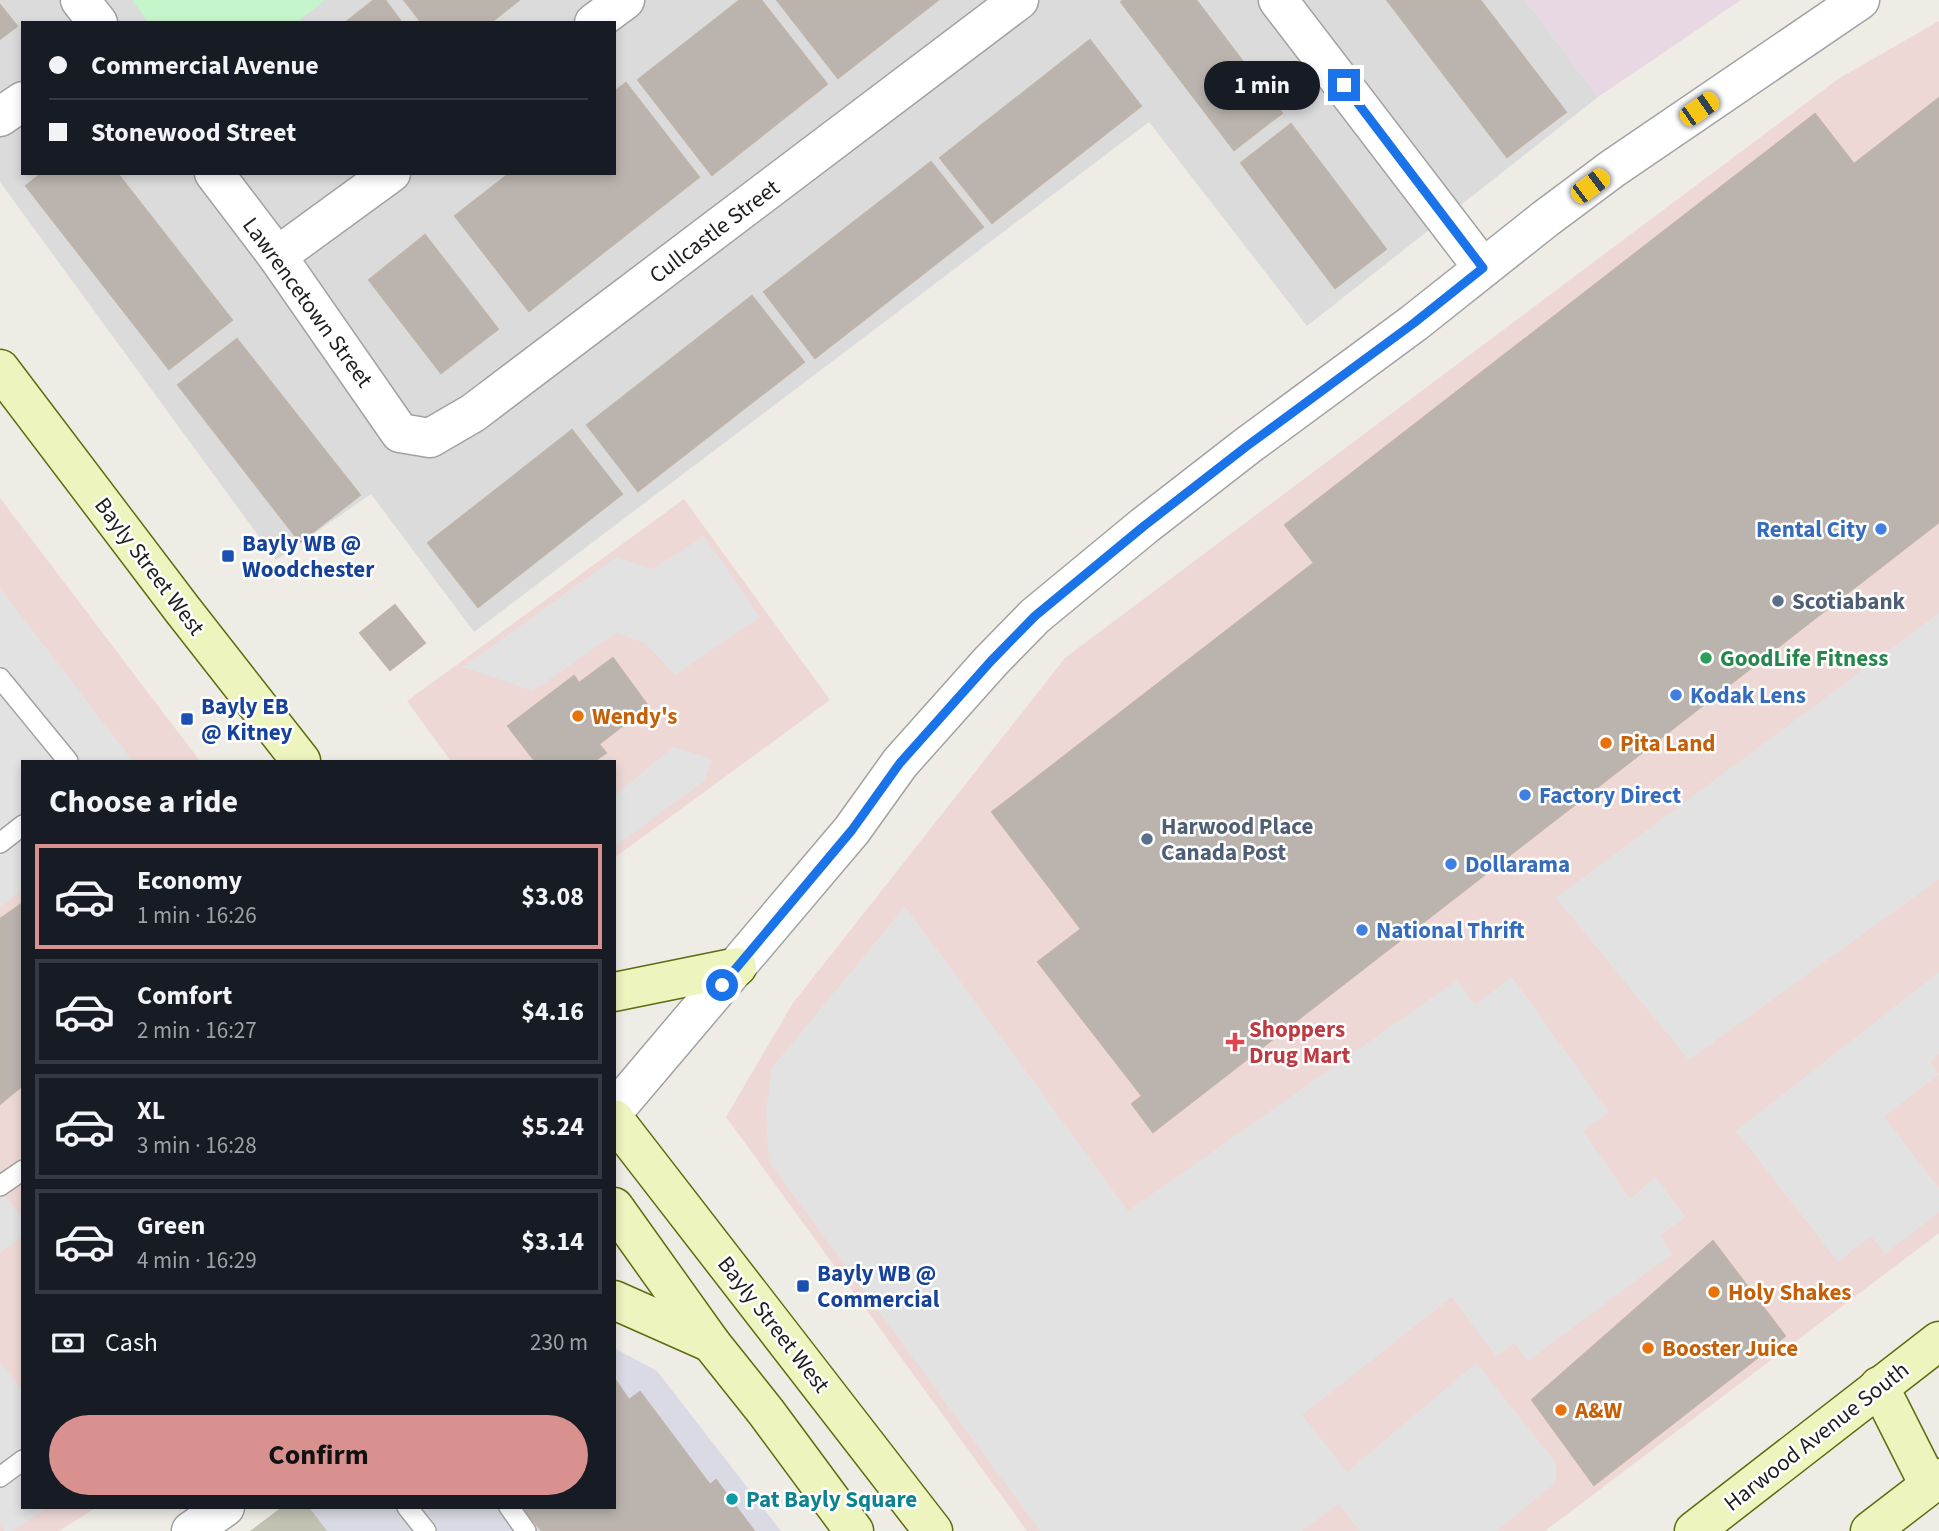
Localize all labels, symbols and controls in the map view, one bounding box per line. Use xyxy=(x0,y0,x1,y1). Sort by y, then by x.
text: Commercial Avenue xyxy=(91,47,319,84)
callout: 1 min xyxy=(1204,60,1320,110)
text: 1 min xyxy=(1234,69,1290,102)
route end xyxy=(1328,69,1360,101)
car xyxy=(1676,88,1723,130)
text: Stonewood Street xyxy=(91,114,296,151)
car xyxy=(1567,165,1614,207)
street label: Cullcastle Street xyxy=(642,171,786,291)
street label: Lawrencetown Street xyxy=(234,210,381,394)
street label: Bayly Street West xyxy=(87,490,213,643)
place label: Rental City xyxy=(1756,513,1867,546)
marker: Rental City xyxy=(1873,521,1889,537)
place label: Bayly WB @ Woodchester xyxy=(242,527,375,586)
marker: Bayly WB @ Woodchester xyxy=(220,548,236,564)
place label: Scotiabank xyxy=(1792,585,1906,618)
marker: Scotiabank xyxy=(1770,593,1786,609)
place label: GoodLife Fitness xyxy=(1720,642,1888,675)
marker: GoodLife Fitness xyxy=(1698,650,1714,666)
place label: Kodak Lens xyxy=(1690,679,1806,712)
marker: Kodak Lens xyxy=(1668,687,1684,703)
place label: Bayly EB @ Kitney xyxy=(201,690,293,749)
place label: Wendy's xyxy=(592,700,678,733)
marker: Wendy's xyxy=(570,708,586,724)
marker: Bayly EB @ Kitney xyxy=(179,711,195,727)
place label: Pita Land xyxy=(1620,727,1716,760)
marker: Pita Land xyxy=(1598,735,1614,751)
text: Choose a ride xyxy=(49,779,238,825)
place label: Factory Direct xyxy=(1539,779,1681,812)
marker: Factory Direct xyxy=(1517,787,1533,803)
place label: Harwood Place Canada Post xyxy=(1161,810,1313,869)
marker: Harwood Place Canada Post xyxy=(1139,831,1155,847)
place label: Dollarama xyxy=(1465,848,1570,881)
marker: Dollarama xyxy=(1443,856,1459,872)
text: Economy xyxy=(137,862,242,899)
icon: car xyxy=(53,865,116,928)
text: $3.08 xyxy=(521,878,584,915)
text: 1 min · 16:26 xyxy=(137,899,257,932)
place label: National Thrift xyxy=(1376,914,1525,947)
marker: National Thrift xyxy=(1354,922,1370,938)
route start xyxy=(706,969,738,1001)
text: Comfort xyxy=(137,977,232,1014)
icon: car xyxy=(53,980,116,1043)
text: $4.16 xyxy=(521,993,584,1030)
place label: Shoppers Drug Mart xyxy=(1249,1013,1351,1072)
text: 2 min · 16:27 xyxy=(137,1014,257,1047)
marker: Shoppers Drug Mart xyxy=(1227,1034,1243,1050)
text: XL xyxy=(137,1092,165,1129)
icon: car xyxy=(53,1095,116,1158)
text: $5.24 xyxy=(521,1108,584,1145)
text: 3 min · 16:28 xyxy=(137,1129,257,1162)
text: Green xyxy=(137,1207,205,1244)
icon: car xyxy=(53,1210,116,1273)
text: $3.14 xyxy=(521,1223,584,1260)
text: 4 min · 16:29 xyxy=(137,1244,257,1277)
street label: Bayly Street West xyxy=(710,1249,838,1400)
place label: Bayly WB @ Commercial xyxy=(817,1257,940,1316)
place label: Holy Shakes xyxy=(1728,1276,1852,1309)
marker: Bayly WB @ Commercial xyxy=(795,1278,811,1294)
marker: Holy Shakes xyxy=(1706,1284,1722,1300)
icon: cash xyxy=(49,1324,87,1362)
text: Cash xyxy=(105,1324,158,1361)
text: 230 m xyxy=(530,1326,588,1359)
place label: Booster Juice xyxy=(1662,1332,1798,1365)
marker: Booster Juice xyxy=(1640,1340,1656,1356)
street label: Harwood Avenue South xyxy=(1717,1354,1916,1519)
place label: A&W xyxy=(1574,1394,1623,1427)
marker: A&W xyxy=(1553,1402,1569,1418)
button: Confirm xyxy=(49,1415,588,1495)
place label: Pat Bayly Square xyxy=(746,1483,917,1516)
marker: Pat Bayly Square xyxy=(724,1491,740,1507)

